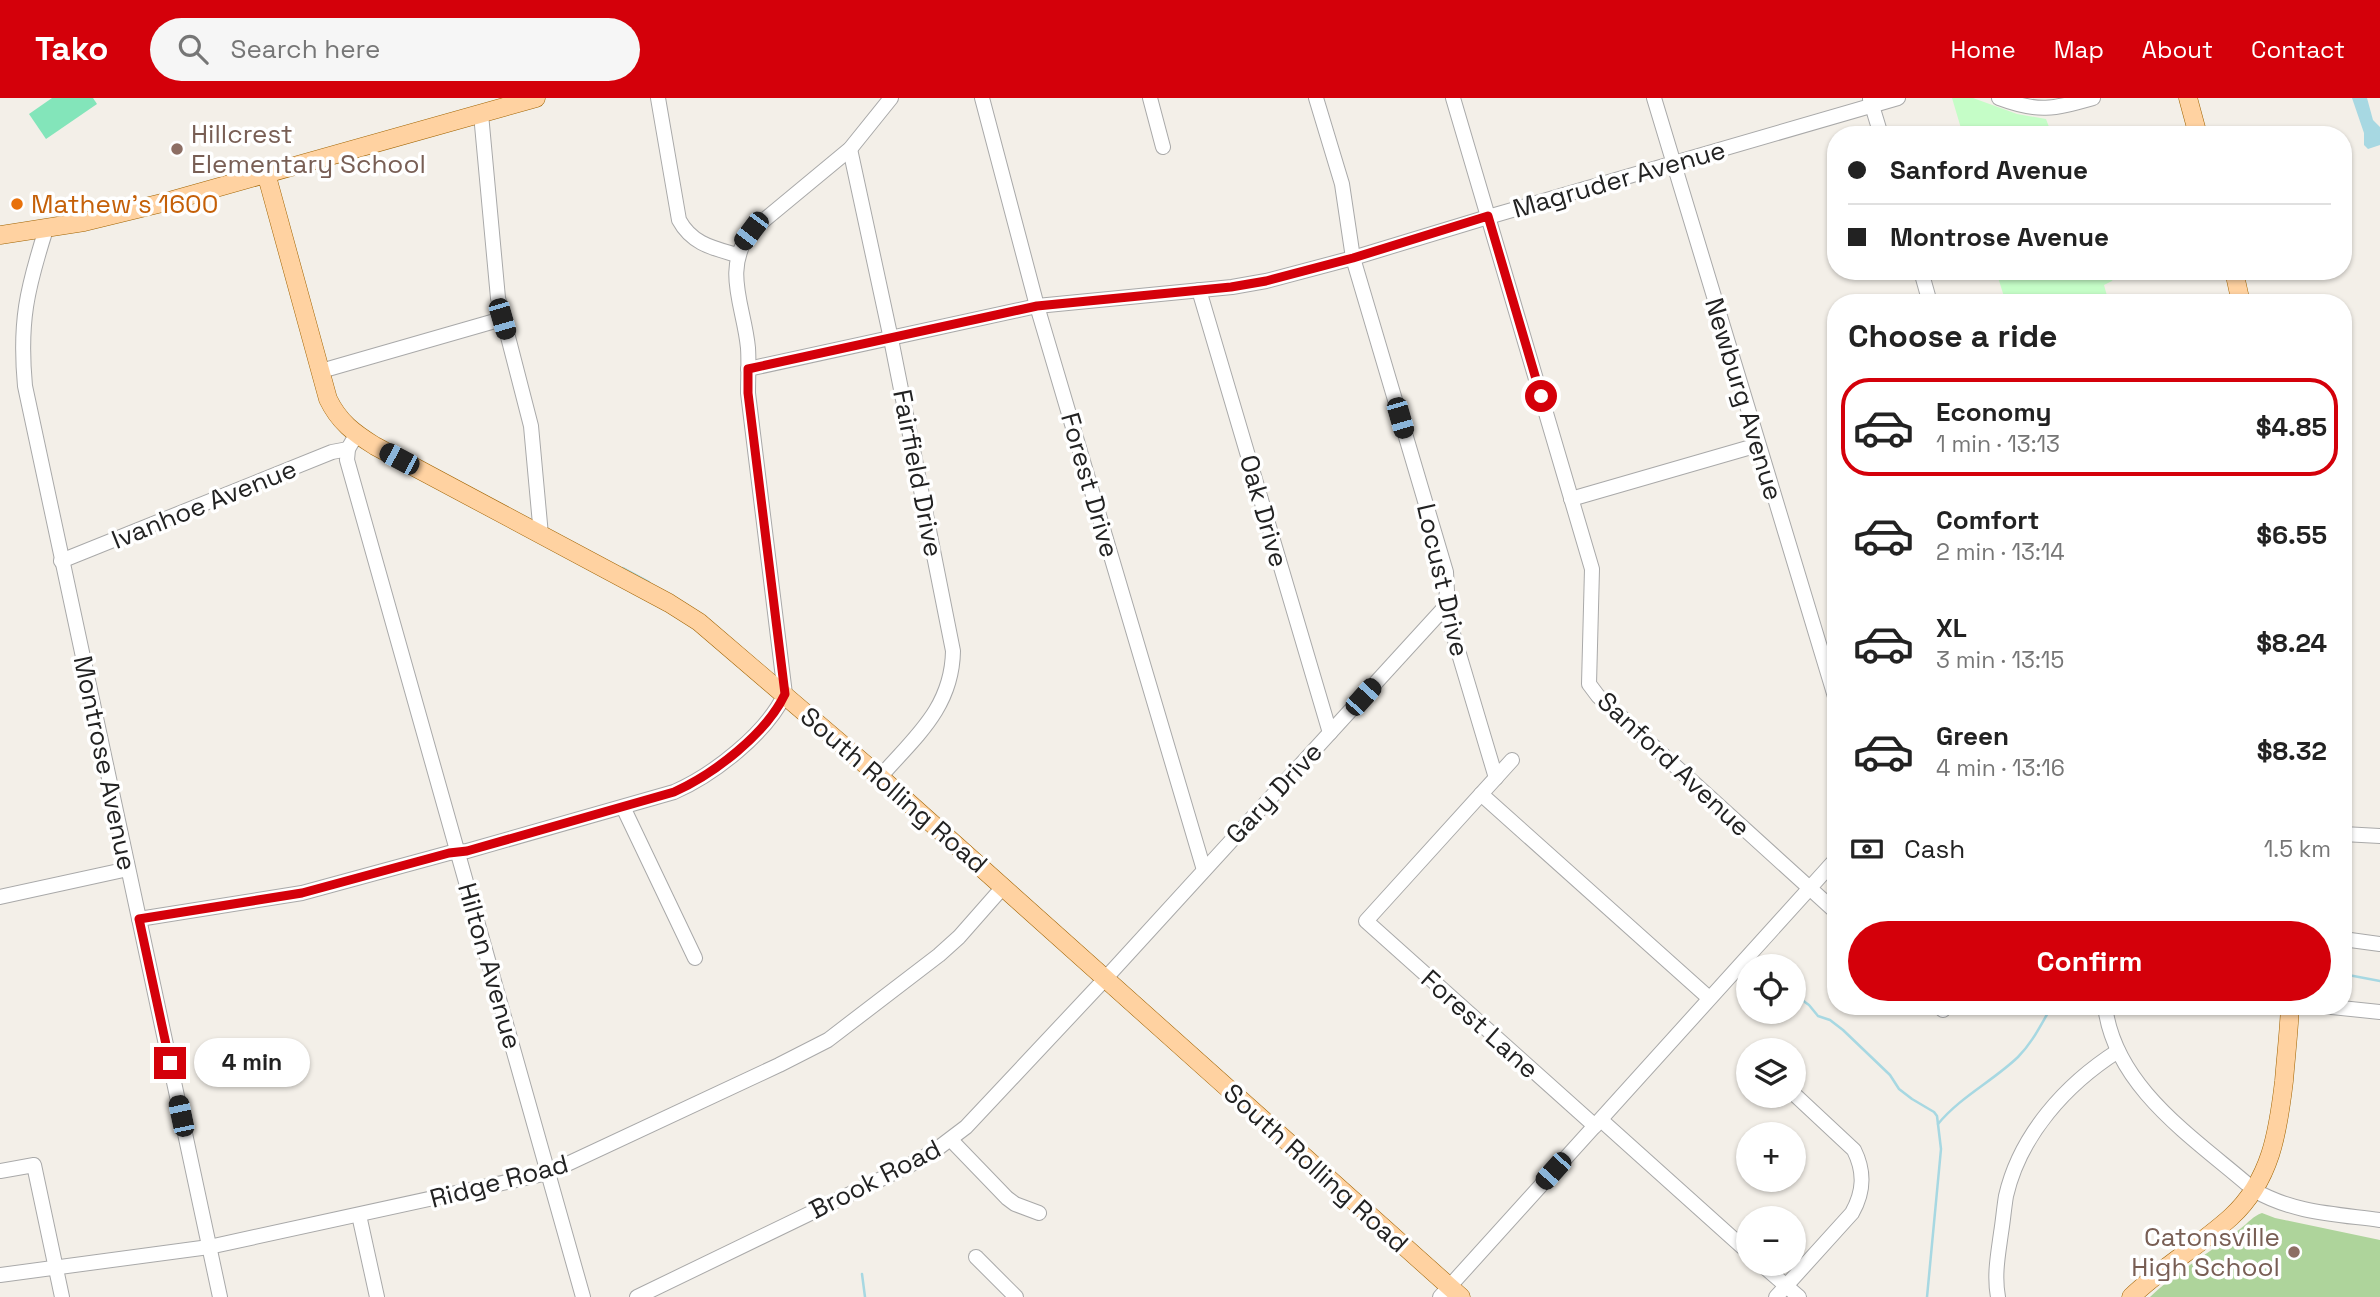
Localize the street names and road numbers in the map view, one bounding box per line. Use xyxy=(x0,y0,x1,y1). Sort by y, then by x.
street label: Magruder Avenue xyxy=(1509,132,1729,226)
street label: Newburg Avenue xyxy=(1697,294,1791,504)
street label: Fairfield Drive xyxy=(885,386,951,560)
street label: Forest Drive xyxy=(1053,409,1127,561)
street label: Ivanhoe Avenue xyxy=(107,451,301,557)
street label: Oak Drive xyxy=(1232,451,1296,571)
street label: Locust Drive xyxy=(1409,500,1477,660)
street label: Montrose Avenue xyxy=(66,652,144,874)
street label: Sanford Avenue xyxy=(1590,684,1758,844)
street label: South Rolling Road xyxy=(793,699,995,881)
street label: Gary Drive xyxy=(1218,735,1330,851)
street label: Hilton Avenue xyxy=(450,879,530,1053)
street label: Forest Lane xyxy=(1414,962,1546,1086)
street label: South Rolling Road xyxy=(1216,1076,1416,1260)
street label: Brook Road xyxy=(804,1131,946,1227)
street label: Ridge Road xyxy=(426,1146,572,1216)

